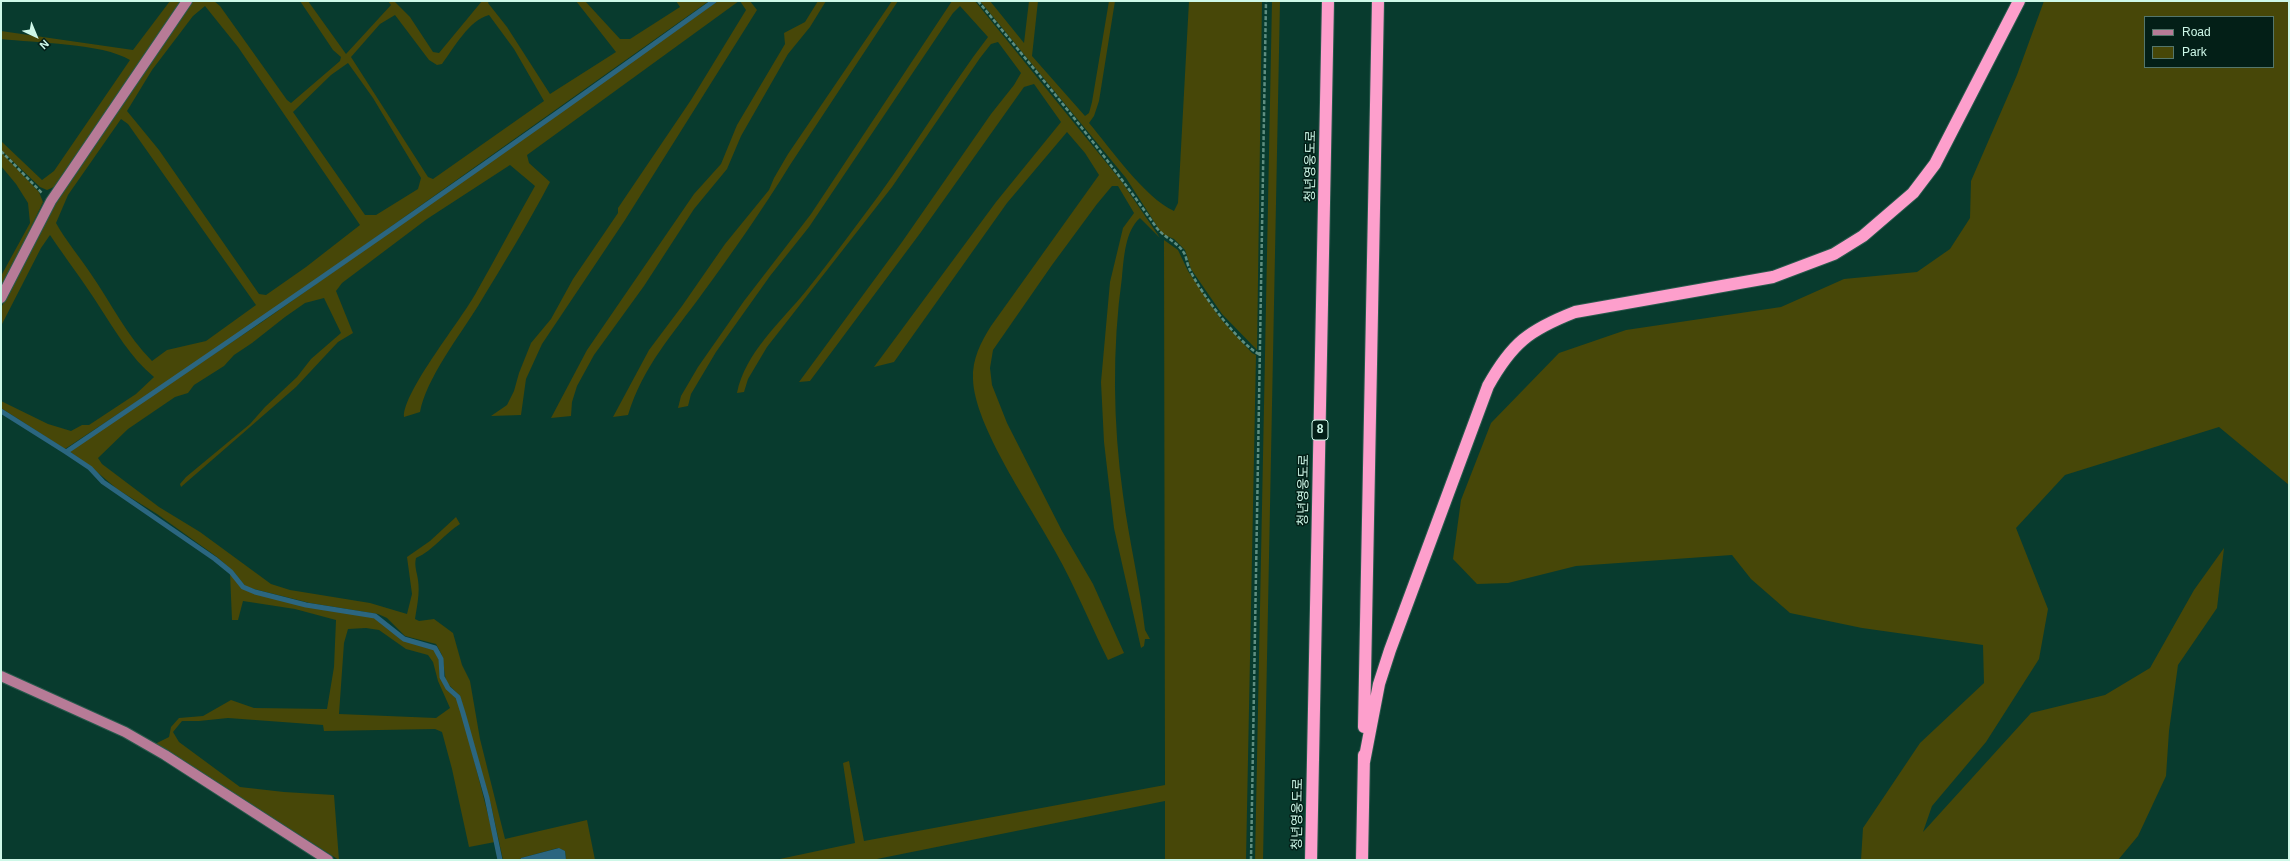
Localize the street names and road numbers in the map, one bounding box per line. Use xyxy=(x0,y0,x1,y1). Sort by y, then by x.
street label: 청년영웅도로 xyxy=(1303,130,1319,202)
road number: 8 xyxy=(1312,420,1328,440)
street label: 청년영웅도로 xyxy=(1296,454,1312,526)
street label: 청년영웅도로 xyxy=(1290,778,1306,850)

